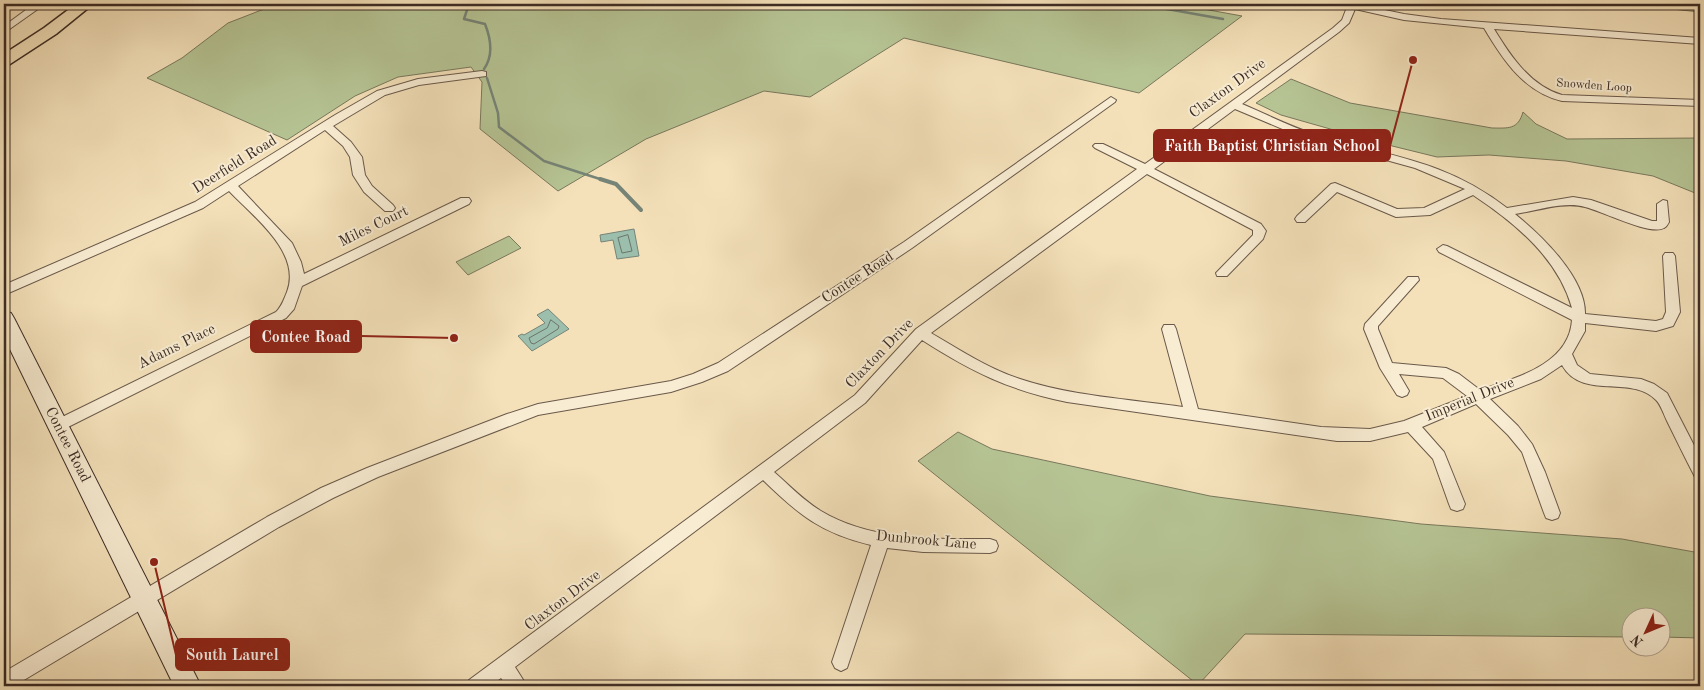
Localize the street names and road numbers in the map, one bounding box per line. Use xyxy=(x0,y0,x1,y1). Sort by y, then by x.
street label: Claxton Drive xyxy=(1187,56,1269,122)
street label: Snowden Loop xyxy=(1556,77,1632,95)
street label: Deerfield Road xyxy=(190,133,280,197)
street label: Miles Court xyxy=(337,204,411,250)
street label: Contee Road xyxy=(819,249,897,307)
street label: Claxton Drive xyxy=(843,316,917,392)
street label: Adams Place xyxy=(136,322,218,372)
street label: Imperial Drive xyxy=(1423,375,1517,425)
street label: Contee Road xyxy=(42,405,92,485)
street label: Dunbrook Lane xyxy=(875,529,977,553)
street label: Claxton Drive xyxy=(522,568,604,634)

